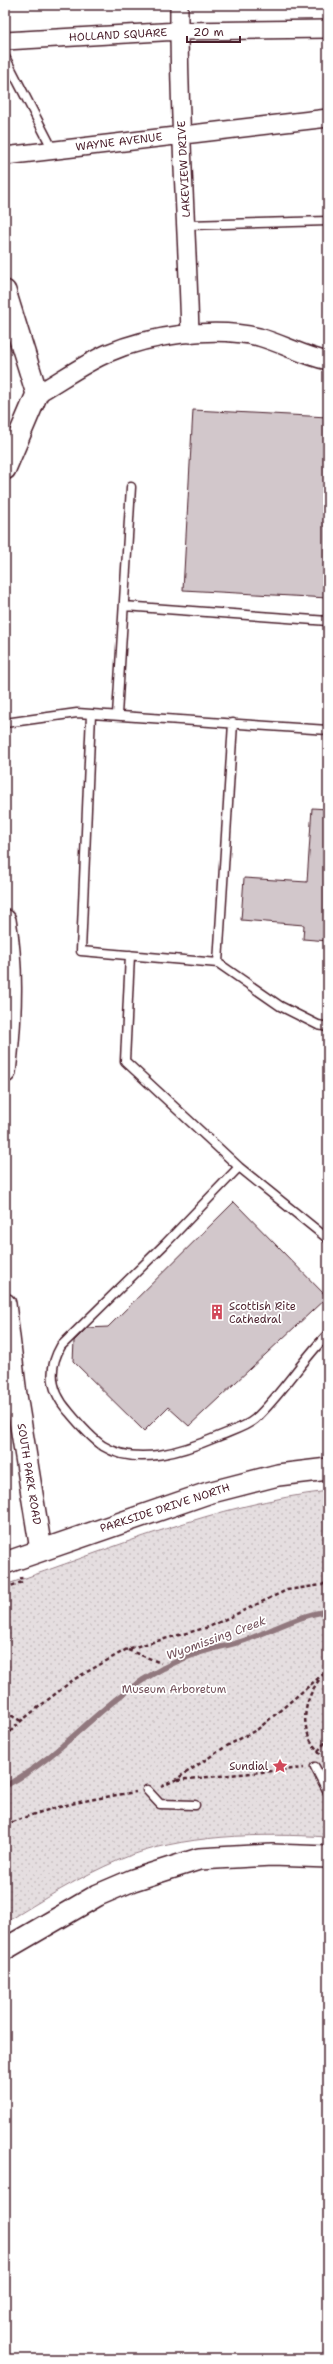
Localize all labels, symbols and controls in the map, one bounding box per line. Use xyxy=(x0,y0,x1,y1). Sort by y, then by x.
scale bar xyxy=(187,18,240,44)
text: 20 m xyxy=(193,24,224,40)
street label: HOLLAND SQUARE xyxy=(68,25,168,45)
street label: LAKEVIEW DRIVE xyxy=(174,120,194,218)
street label: WAYNE AVENUE xyxy=(75,129,163,155)
place label: Scottish Rite Cathedral xyxy=(229,1299,296,1327)
building icon: Scottish Rite Cathedral xyxy=(208,1303,226,1321)
street label: SOUTH PARK ROAD xyxy=(14,1422,44,1526)
street label: PARKSIDE DRIVE NORTH xyxy=(98,1480,232,1536)
water label: Wyomissing Creek xyxy=(164,1612,268,1664)
park label: Museum Arboretum xyxy=(122,1682,227,1697)
place icon: Sundial xyxy=(271,1757,289,1775)
place label: Sundial xyxy=(229,1759,269,1774)

